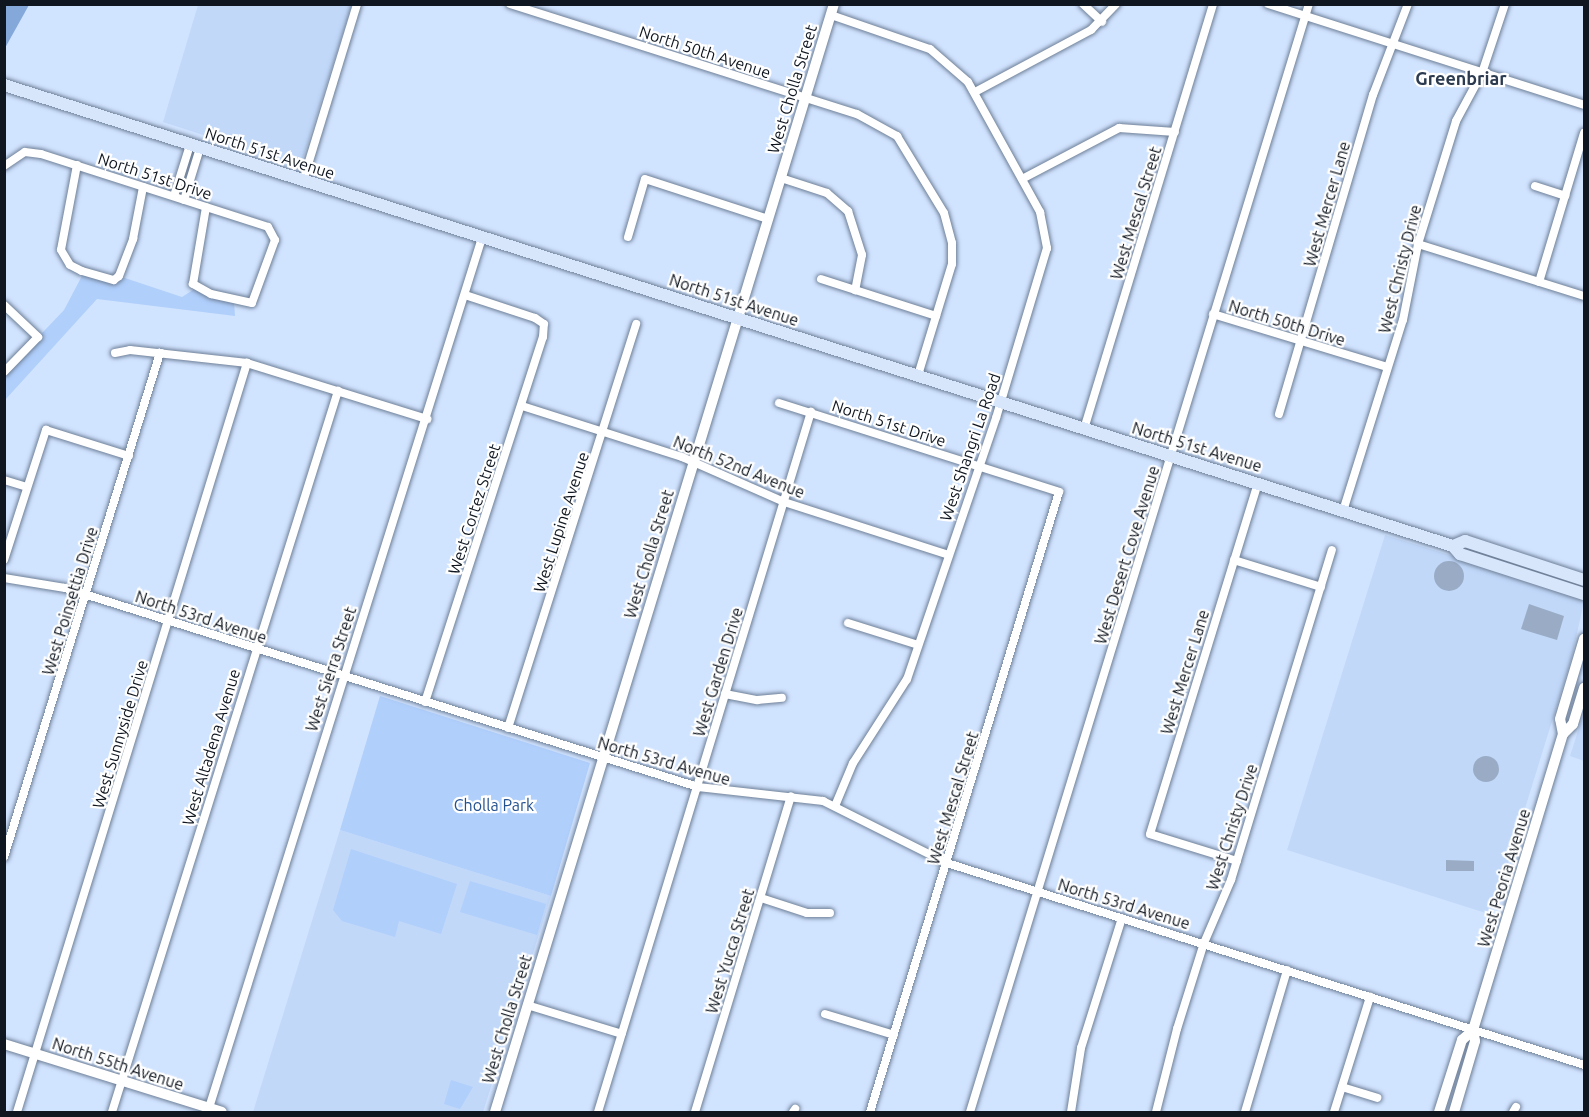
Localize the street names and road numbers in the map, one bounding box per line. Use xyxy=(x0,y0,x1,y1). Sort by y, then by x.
street label: North 50th Avenue xyxy=(637,22,773,82)
street label: West Cholla Street xyxy=(763,22,821,156)
street label: North 51st Avenue xyxy=(203,123,337,183)
street label: West Mercer Lane xyxy=(1300,139,1354,269)
street label: West Mescal Street xyxy=(1107,144,1165,282)
street label: North 51st Drive xyxy=(96,149,214,203)
street label: West Christy Drive xyxy=(1375,203,1425,335)
street label: North 51st Avenue xyxy=(667,270,801,330)
street label: North 50th Drive xyxy=(1226,296,1348,350)
street label: West Shangri La Road xyxy=(936,371,1004,523)
street label: North 51st Drive xyxy=(830,396,948,450)
street label: North 51st Avenue xyxy=(1130,418,1264,476)
street label: North 52nd Avenue xyxy=(670,432,808,502)
street label: West Cortez Street xyxy=(444,441,504,577)
street label: West Lupine Avenue xyxy=(529,449,593,595)
street label: West Desert Cove Avenue xyxy=(1091,463,1163,647)
street label: West Cholla Street xyxy=(620,487,678,621)
street label: West Poinsettia Drive xyxy=(38,525,102,677)
street label: North 53rd Avenue xyxy=(133,587,269,647)
street label: West Sierra Street xyxy=(302,604,360,734)
street label: West Garden Drive xyxy=(689,605,747,739)
street label: West Mercer Lane xyxy=(1157,607,1213,737)
street label: West Sunnyside Drive xyxy=(88,657,152,811)
street label: West Altadena Avenue xyxy=(178,667,244,827)
street label: West Mescal Street xyxy=(924,729,982,867)
street label: North 53rd Avenue xyxy=(596,733,732,789)
street label: West Christy Drive xyxy=(1203,761,1261,893)
street label: West Peoria Avenue xyxy=(1474,807,1534,949)
street label: North 53rd Avenue xyxy=(1056,875,1192,933)
street label: West Yucca Street xyxy=(702,886,758,1016)
street label: West Cholla Street xyxy=(478,952,536,1086)
street label: North 55th Avenue xyxy=(50,1034,186,1094)

